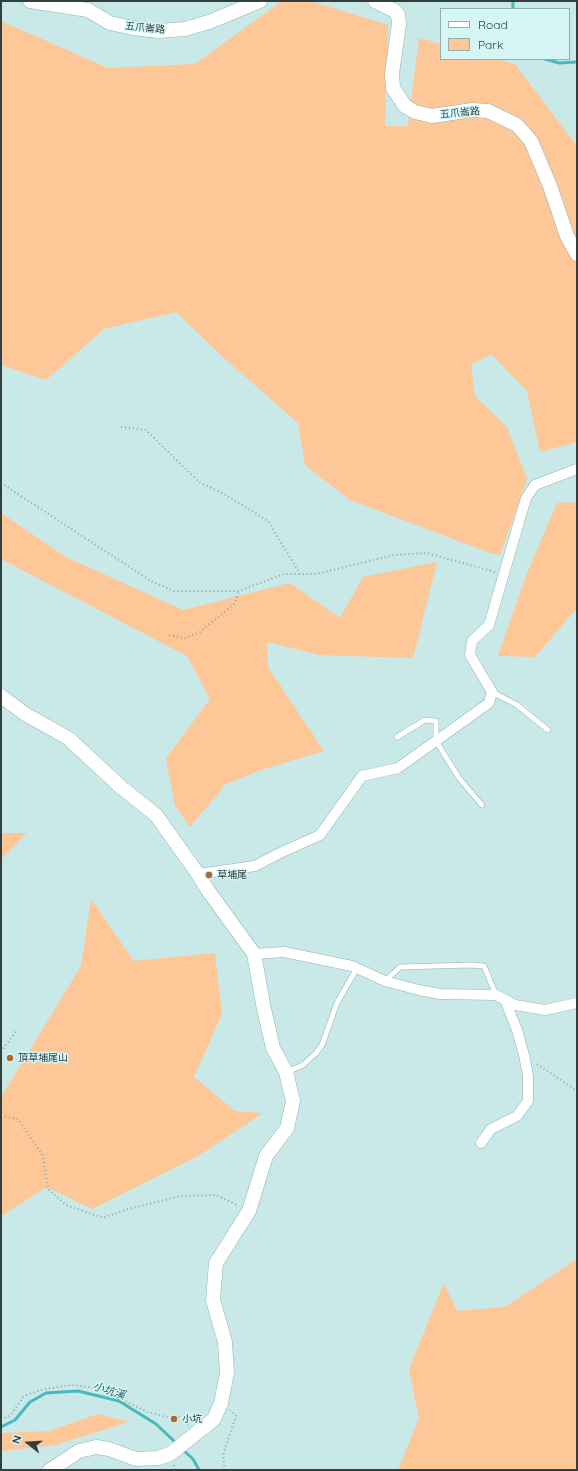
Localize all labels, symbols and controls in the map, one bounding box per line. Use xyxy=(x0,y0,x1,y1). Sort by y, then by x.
legend xyxy=(440,8,570,60)
text: Road xyxy=(478,17,508,32)
street label: 五爪崙路 xyxy=(124,20,166,36)
text: Park xyxy=(478,37,503,52)
street label: 五爪崙路 xyxy=(440,105,480,121)
place label: 草埔尾 xyxy=(217,869,247,881)
marker: 草埔尾 xyxy=(204,870,214,880)
place label: 頂草埔尾山 xyxy=(18,1052,68,1064)
marker: 頂草埔尾山 xyxy=(5,1053,15,1063)
water label: 小坑溪 xyxy=(91,1380,127,1402)
place label: 小坑 xyxy=(182,1413,202,1425)
marker: 小坑 xyxy=(169,1414,179,1424)
north arrow xyxy=(8,1423,48,1463)
text: N xyxy=(9,1434,24,1445)

